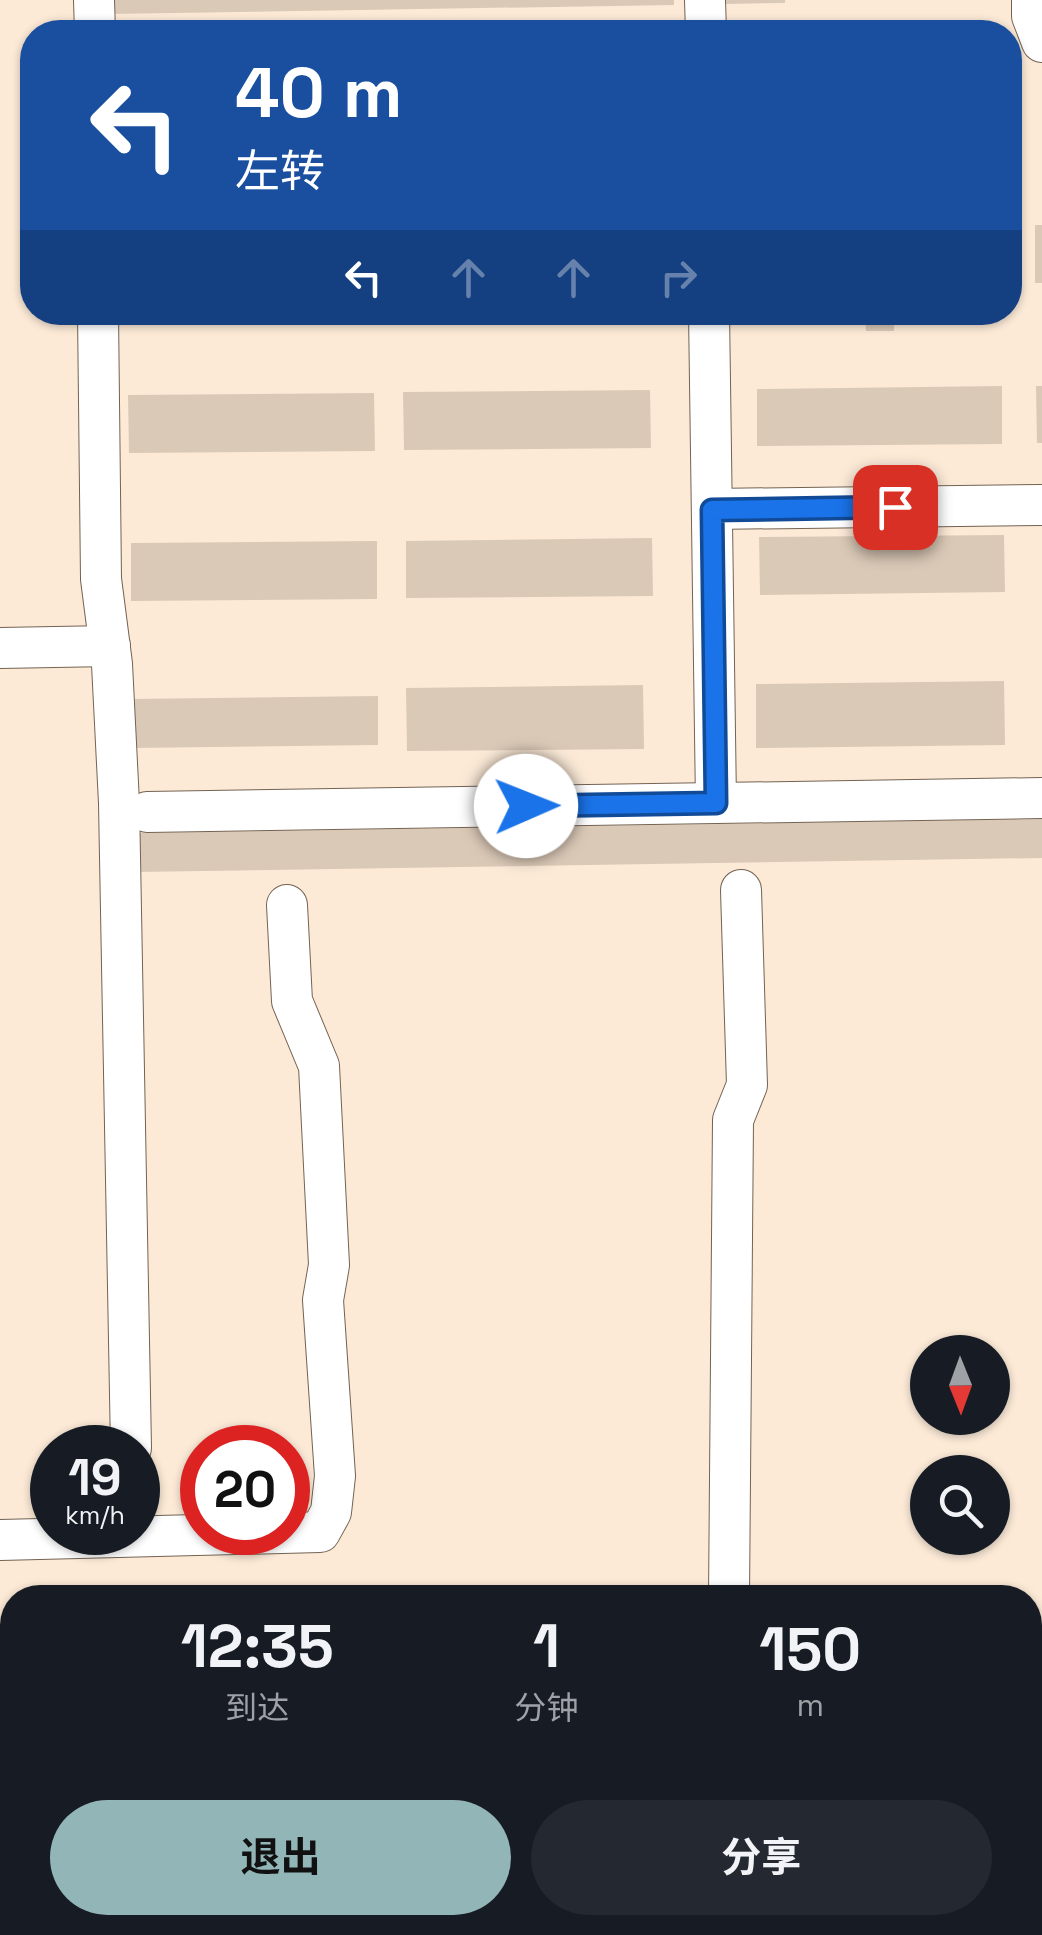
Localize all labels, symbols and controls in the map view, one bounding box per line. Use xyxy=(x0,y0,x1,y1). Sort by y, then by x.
text: 40 m xyxy=(235,48,402,137)
icon: left xyxy=(70,60,200,190)
text: 左转 xyxy=(235,143,325,200)
icon: left xyxy=(336,250,391,305)
icon: ahead xyxy=(441,250,496,305)
icon: ahead xyxy=(546,250,601,305)
icon: right xyxy=(651,250,706,305)
pin xyxy=(853,465,938,550)
icon: arrive xyxy=(868,480,923,535)
position arrow xyxy=(474,754,578,858)
north arrow xyxy=(910,1335,1010,1435)
map controls xyxy=(910,1335,1010,1555)
speed limit sign: 20 xyxy=(180,1425,310,1555)
text: 19 xyxy=(68,1446,122,1510)
button: search xyxy=(910,1455,1010,1555)
text: km/h xyxy=(65,1499,125,1531)
text: 12:35 xyxy=(181,1608,334,1685)
text: 1 xyxy=(533,1608,560,1685)
text: 150 xyxy=(759,1611,861,1688)
text: m xyxy=(796,1685,824,1725)
text: 到达 xyxy=(225,1688,289,1728)
text: 分钟 xyxy=(515,1688,579,1728)
button: 退出 xyxy=(50,1800,511,1915)
button: 分享 xyxy=(531,1800,992,1915)

